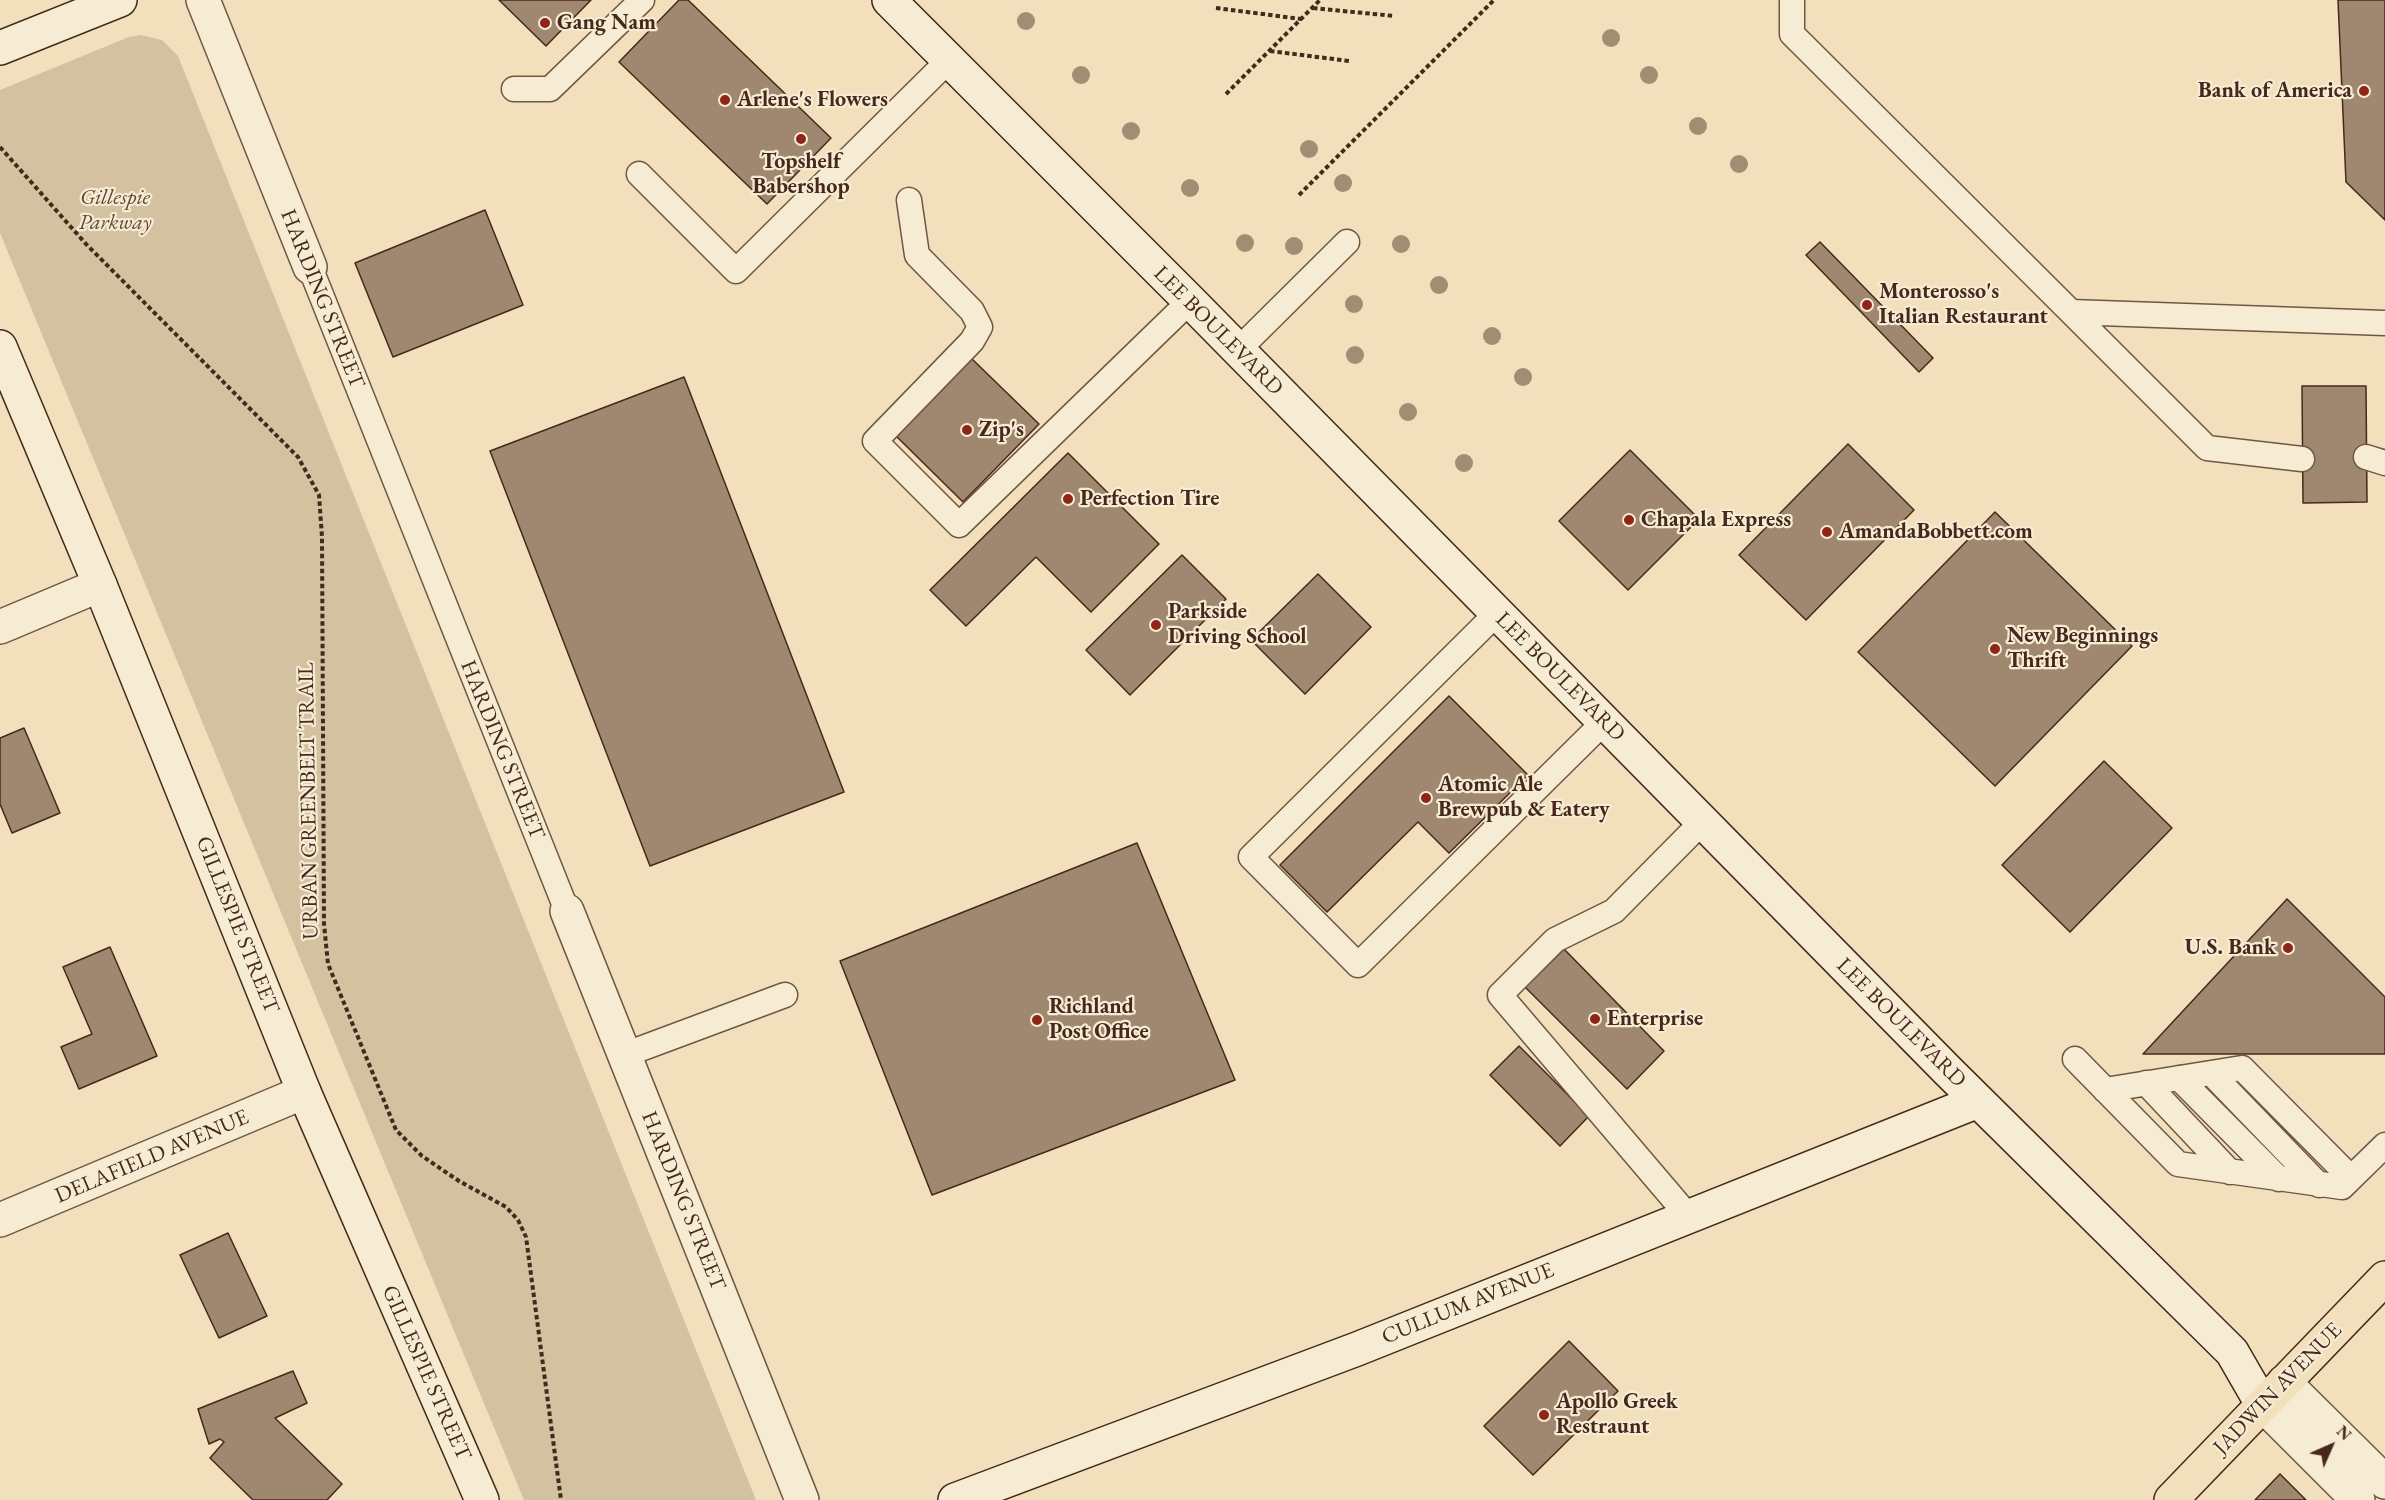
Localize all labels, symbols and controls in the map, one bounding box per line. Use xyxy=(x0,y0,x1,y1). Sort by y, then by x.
place label: Gang Nam xyxy=(557,10,656,36)
marker: Gang Nam xyxy=(538,16,552,30)
place label: Bank of America xyxy=(2198,78,2352,104)
marker: Bank of America xyxy=(2357,84,2371,98)
place label: Arlene's Flowers xyxy=(737,87,888,113)
marker: Arlene's Flowers xyxy=(718,93,732,107)
marker: Topshelf Babershop xyxy=(794,132,808,146)
place label: Topshelf Babershop xyxy=(752,149,850,200)
park label: Gillespie Parkway xyxy=(78,185,152,236)
street label: HARDING STREET xyxy=(274,206,370,392)
street label: LEE BOULEVARD xyxy=(1148,261,1288,401)
place label: Monterosso's Italian Restaurant xyxy=(1879,279,2048,330)
marker: Monterosso's Italian Restaurant xyxy=(1860,298,1874,312)
place label: Zip's xyxy=(979,417,1024,443)
marker: Zip's xyxy=(960,423,974,437)
place label: Perfection Tire xyxy=(1080,486,1219,512)
marker: Perfection Tire xyxy=(1061,492,1075,506)
place label: Chapala Express xyxy=(1641,507,1791,533)
marker: Chapala Express xyxy=(1622,513,1636,527)
place label: AmandaBobbett.com xyxy=(1839,519,2033,545)
marker: AmandaBobbett.com xyxy=(1820,525,1834,539)
place label: Parkside Driving School xyxy=(1168,599,1307,650)
street label: LEE BOULEVARD xyxy=(1490,607,1630,747)
marker: Parkside Driving School xyxy=(1149,618,1163,632)
place label: New Beginnings Thrift xyxy=(2007,623,2158,674)
marker: New Beginnings Thrift xyxy=(1988,642,2002,656)
street label: HARDING STREET xyxy=(454,657,550,843)
street label: URBAN GREENBELT TRAIL xyxy=(293,662,325,940)
place label: Atomic Ale Brewpub & Eatery xyxy=(1438,772,1610,824)
marker: Atomic Ale Brewpub & Eatery xyxy=(1419,791,1433,805)
street label: GILLESPIE STREET xyxy=(189,833,285,1017)
place label: U.S. Bank xyxy=(2185,935,2276,961)
marker: U.S. Bank xyxy=(2281,941,2295,955)
street label: LEE BOULEVARD xyxy=(1831,953,1971,1093)
place label: Richland Post Office xyxy=(1049,994,1149,1046)
place label: Enterprise xyxy=(1607,1006,1703,1032)
marker: Enterprise xyxy=(1588,1012,1602,1026)
marker: Richland Post Office xyxy=(1030,1013,1044,1027)
street label: DELAFIELD AVENUE xyxy=(51,1104,253,1210)
street label: HARDING STREET xyxy=(635,1108,731,1294)
street label: CULLUM AVENUE xyxy=(1378,1257,1558,1351)
street label: GILLESPIE STREET xyxy=(376,1282,476,1464)
street label: JADWIN AVENUE xyxy=(2208,1317,2348,1461)
place label: Apollo Greek Restraunt xyxy=(1556,1389,1678,1440)
marker: Apollo Greek Restraunt xyxy=(1537,1408,1551,1422)
north arrow xyxy=(2301,1416,2361,1476)

